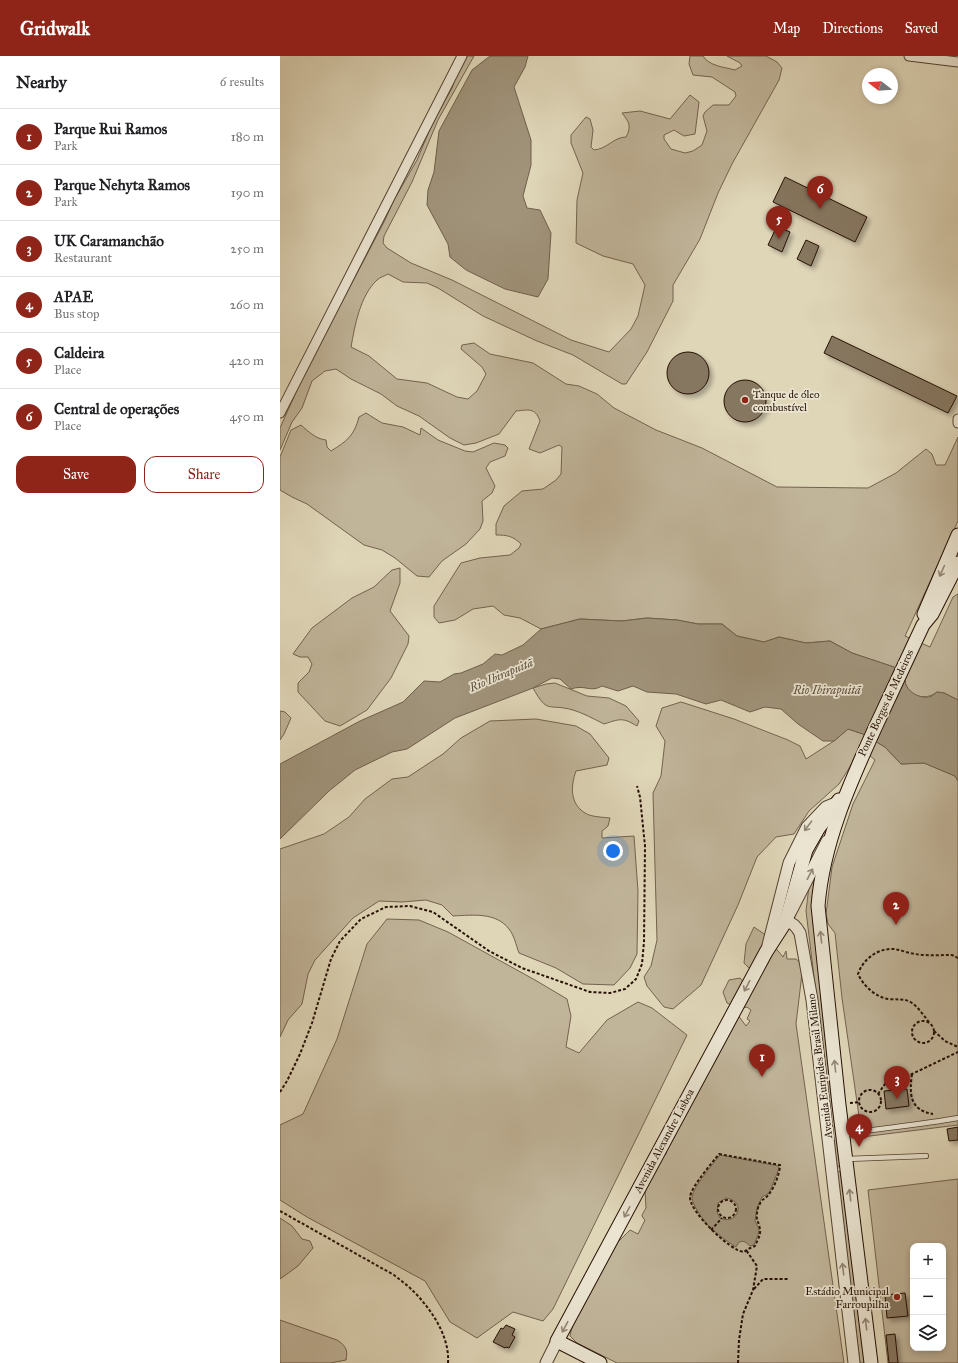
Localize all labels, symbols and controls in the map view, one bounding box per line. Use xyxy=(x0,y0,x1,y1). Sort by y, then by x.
text: Gridwalk xyxy=(20,17,90,40)
text: Map xyxy=(773,20,800,37)
text: Directions xyxy=(822,20,883,37)
text: Saved xyxy=(905,20,938,37)
north arrow xyxy=(862,68,898,104)
text: Nearby xyxy=(16,72,67,93)
text: 6 results xyxy=(220,74,264,90)
text: Parque Rui Ramos xyxy=(54,120,167,138)
text: 1 xyxy=(26,129,32,145)
text: 180 m xyxy=(231,129,264,145)
text: Park xyxy=(54,138,78,154)
text: Parque Nehyta Ramos xyxy=(54,176,190,194)
pin: 6 xyxy=(807,176,833,209)
text: 2 xyxy=(26,185,32,201)
text: 190 m xyxy=(231,185,264,201)
text: Park xyxy=(54,194,78,210)
pin: 5 xyxy=(766,206,792,239)
text: UK Caramanchão xyxy=(54,232,164,250)
text: 3 xyxy=(26,241,32,257)
text: 250 m xyxy=(230,241,264,257)
text: Restaurant xyxy=(54,250,112,266)
text: APAE xyxy=(54,288,93,306)
text: 4 xyxy=(25,297,33,313)
text: 260 m xyxy=(230,297,264,313)
text: Bus stop xyxy=(54,306,100,322)
text: Caldeira xyxy=(54,344,104,362)
text: 5 xyxy=(26,353,32,369)
text: 420 m xyxy=(229,353,264,369)
text: Place xyxy=(54,362,81,378)
place label: Tanque de óleo combustível xyxy=(753,388,820,414)
marker: Tanque de óleo combustível xyxy=(740,395,750,405)
text: Central de operações xyxy=(54,400,179,418)
text: 6 xyxy=(26,409,32,425)
text: 450 m xyxy=(229,409,264,425)
text: Place xyxy=(54,418,81,434)
button: Save xyxy=(16,456,136,493)
button: Share xyxy=(144,456,264,493)
one-way arrow xyxy=(938,564,945,576)
street label: Ponte Borges de Medeiros xyxy=(855,647,917,759)
water label: Rio Ibirapuitã xyxy=(466,655,536,696)
water label: Rio Ibirapuitã xyxy=(792,683,862,698)
one-way arrow xyxy=(804,821,813,832)
your location xyxy=(603,841,623,861)
one-way arrow xyxy=(806,868,814,880)
pin: 2 xyxy=(883,892,909,925)
one-way arrow xyxy=(817,931,824,944)
one-way arrow xyxy=(743,980,751,992)
street label: Avenida Euripides Brasil Milano xyxy=(805,992,835,1140)
pin: 1 xyxy=(749,1044,775,1077)
one-way arrow xyxy=(831,1060,838,1073)
pin: 3 xyxy=(884,1066,910,1099)
street label: Avenida Alexandre Lisboa xyxy=(631,1086,697,1196)
pin: 4 xyxy=(846,1114,872,1147)
one-way arrow xyxy=(846,1189,854,1202)
one-way arrow xyxy=(622,1206,630,1218)
map controls xyxy=(910,1243,946,1351)
button: + xyxy=(910,1243,946,1279)
one-way arrow xyxy=(839,1263,847,1276)
button: − xyxy=(910,1279,946,1315)
place label: Estádio Municipal Farroupilha xyxy=(805,1285,889,1311)
marker: Estádio Municipal Farroupilha xyxy=(892,1292,902,1302)
button: layers xyxy=(910,1315,946,1351)
one-way arrow xyxy=(863,1318,870,1331)
one-way arrow xyxy=(561,1321,568,1333)

